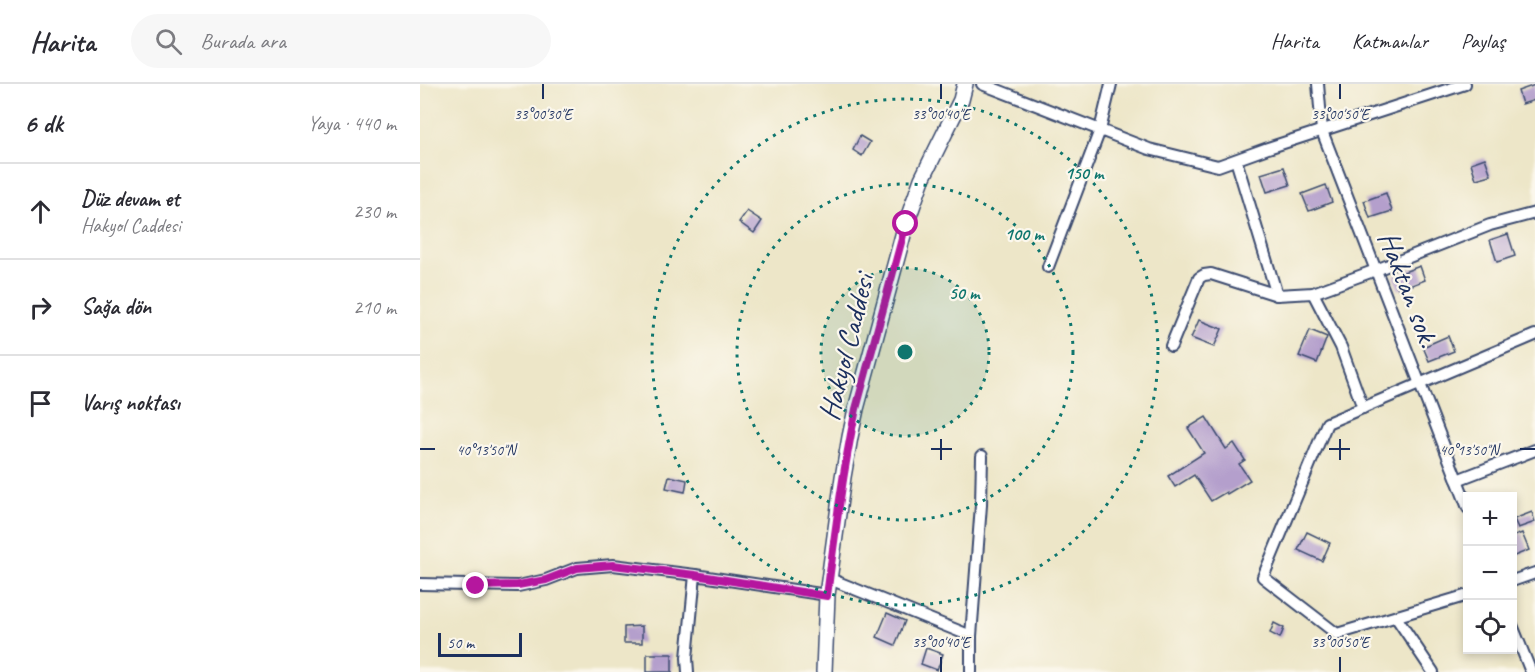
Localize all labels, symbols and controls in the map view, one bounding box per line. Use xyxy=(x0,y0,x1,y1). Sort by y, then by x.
search box xyxy=(131,14,551,68)
text: Harita xyxy=(30,24,95,59)
icon: search xyxy=(152,25,185,58)
text: Burada ara xyxy=(200,27,286,55)
text: Harita xyxy=(1271,28,1319,54)
text: Katmanlar xyxy=(1352,28,1428,54)
text: Paylaş xyxy=(1461,28,1505,54)
text: 33°00'30"E xyxy=(514,105,574,124)
text: 33°00'40"E xyxy=(912,105,972,124)
text: 33°00'50"E xyxy=(1311,105,1371,124)
text: 6 dk xyxy=(24,107,63,140)
text: Yaya · 440 m xyxy=(308,111,396,136)
text: 150 m xyxy=(1065,162,1105,184)
text: Düz devam et xyxy=(81,185,179,213)
icon: ahead xyxy=(24,195,57,228)
text: 230 m xyxy=(353,199,396,224)
route start xyxy=(892,210,918,236)
text: Hakyol Caddesi xyxy=(81,213,181,238)
text: 100 m xyxy=(1005,223,1045,245)
street label: Haktan sok. xyxy=(1370,226,1449,353)
street label: Hakyol Caddesi xyxy=(809,266,883,424)
text: 50 m xyxy=(949,282,981,304)
icon: right xyxy=(24,291,57,324)
text: Sağa dön xyxy=(81,293,151,321)
text: 210 m xyxy=(353,295,396,320)
centre of rings xyxy=(895,342,915,362)
icon: arrive xyxy=(24,387,57,420)
text: Varış noktası xyxy=(81,389,180,417)
text: 40°13'50"N xyxy=(456,441,519,460)
text: 40°13'50"N xyxy=(1439,441,1502,460)
map controls xyxy=(1463,492,1517,654)
button: + xyxy=(1463,492,1517,546)
button: − xyxy=(1463,546,1517,600)
route end xyxy=(462,572,488,598)
button: locate xyxy=(1463,600,1517,654)
scale bar xyxy=(438,630,522,658)
text: 50 m xyxy=(447,633,474,653)
text: 33°00'40"E xyxy=(912,633,972,652)
text: 33°00'50"E xyxy=(1311,633,1371,652)

